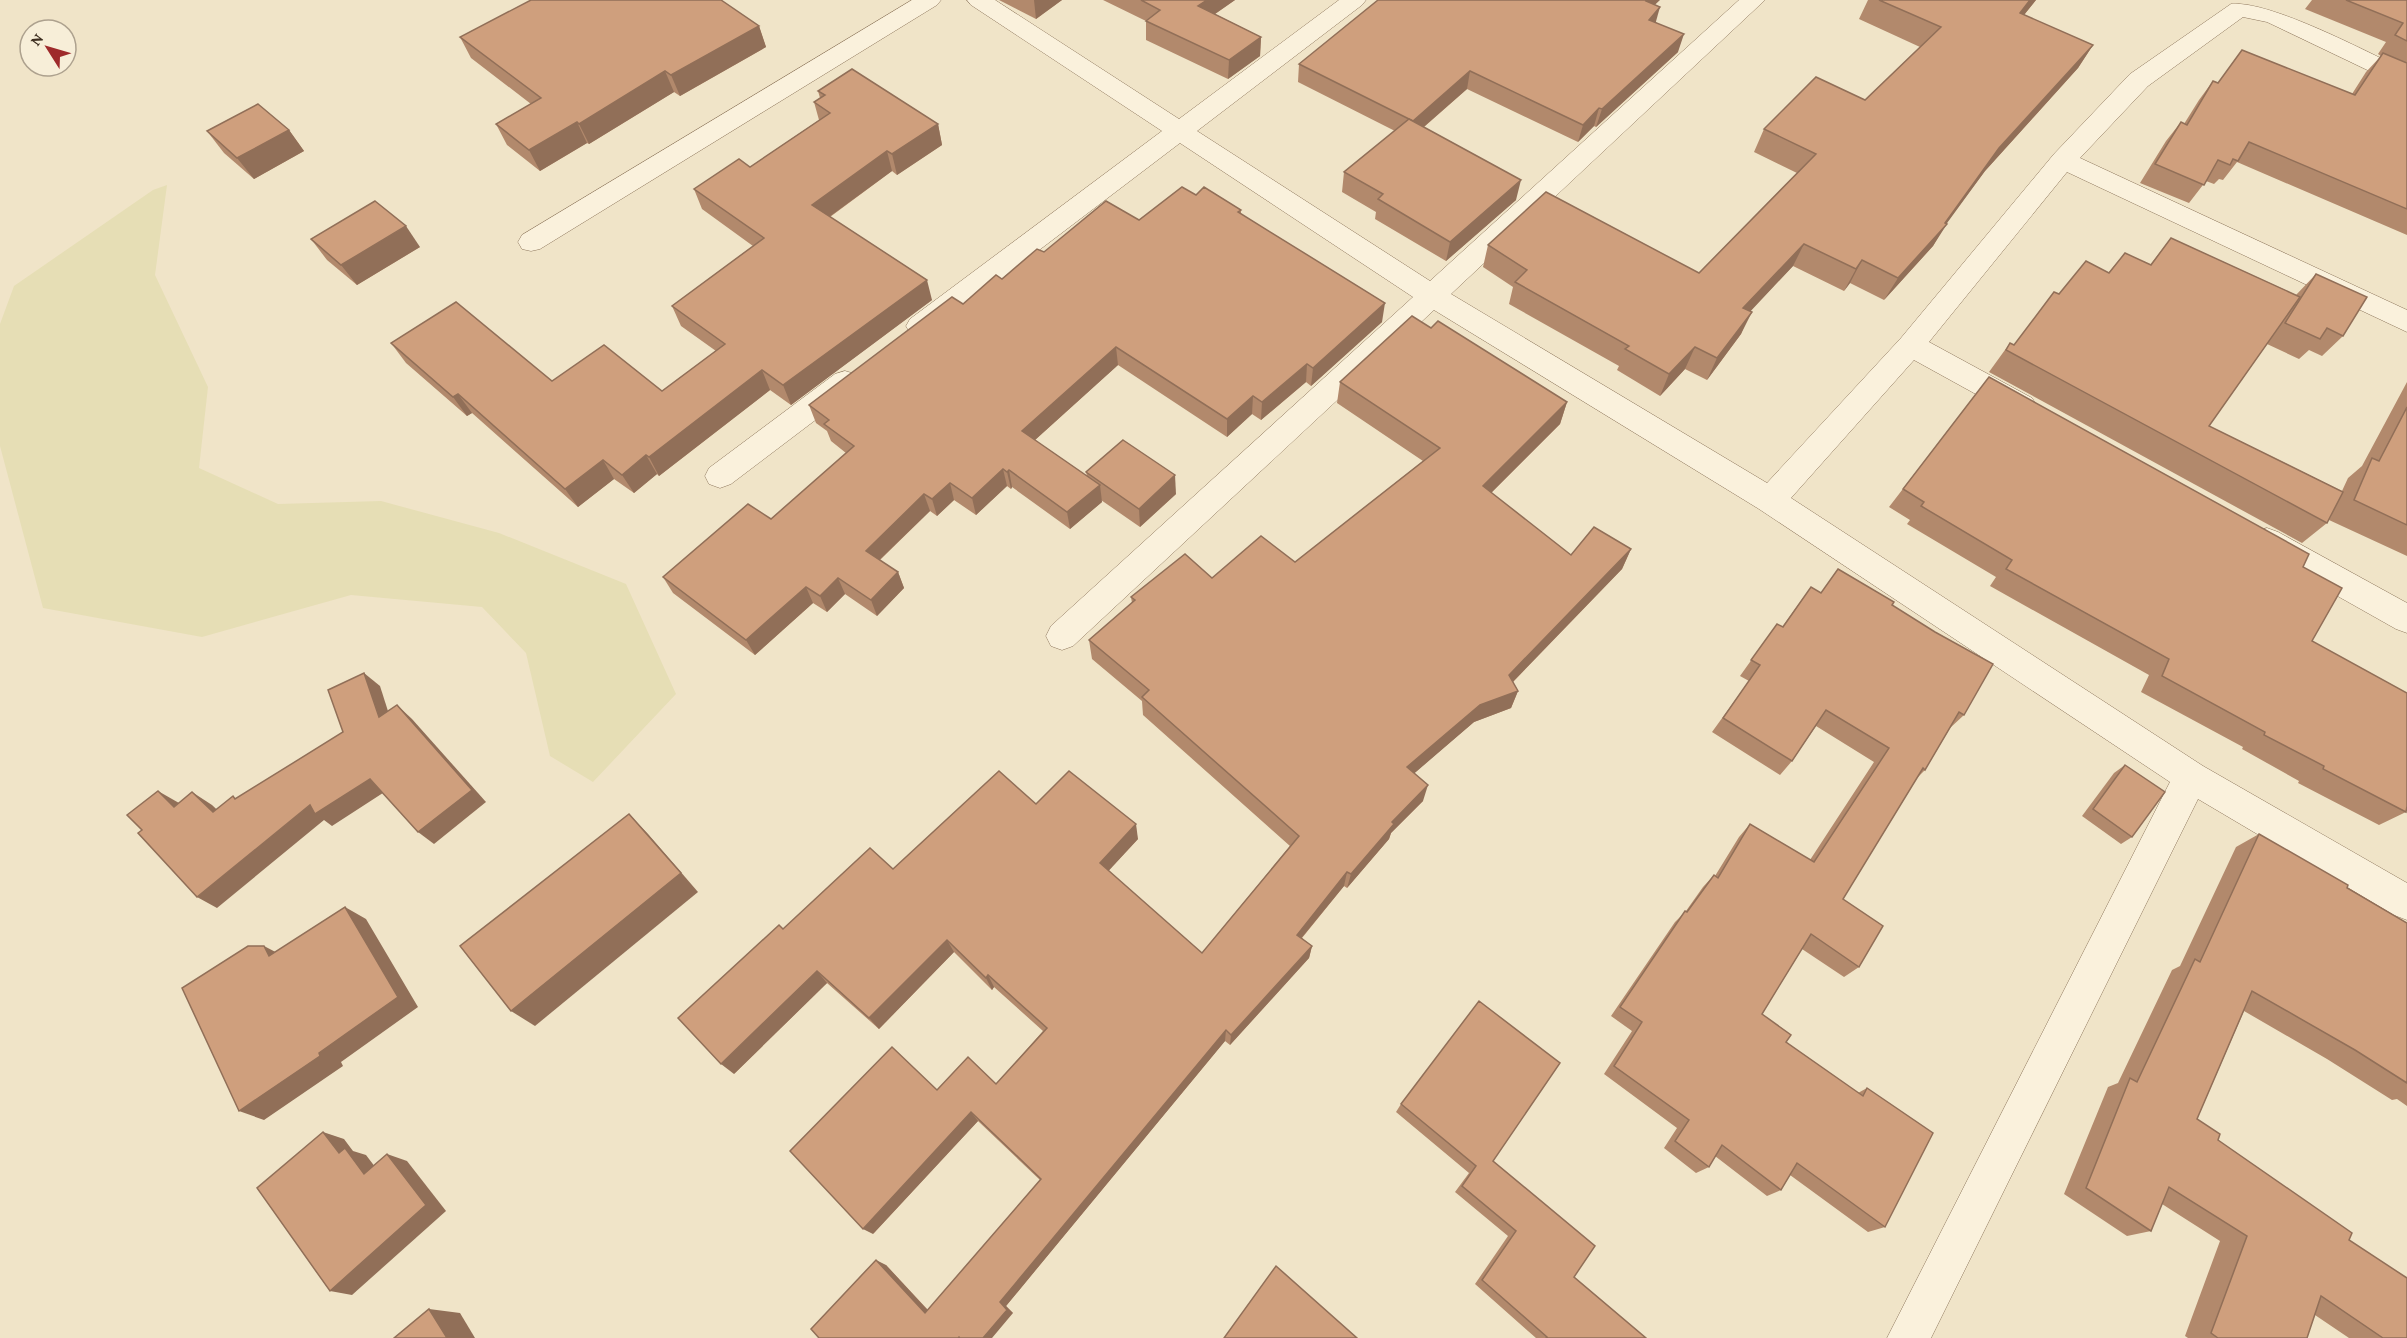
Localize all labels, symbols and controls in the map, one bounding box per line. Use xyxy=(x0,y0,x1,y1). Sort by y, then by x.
north arrow xyxy=(18,18,78,78)
text: N xyxy=(26,30,47,49)

